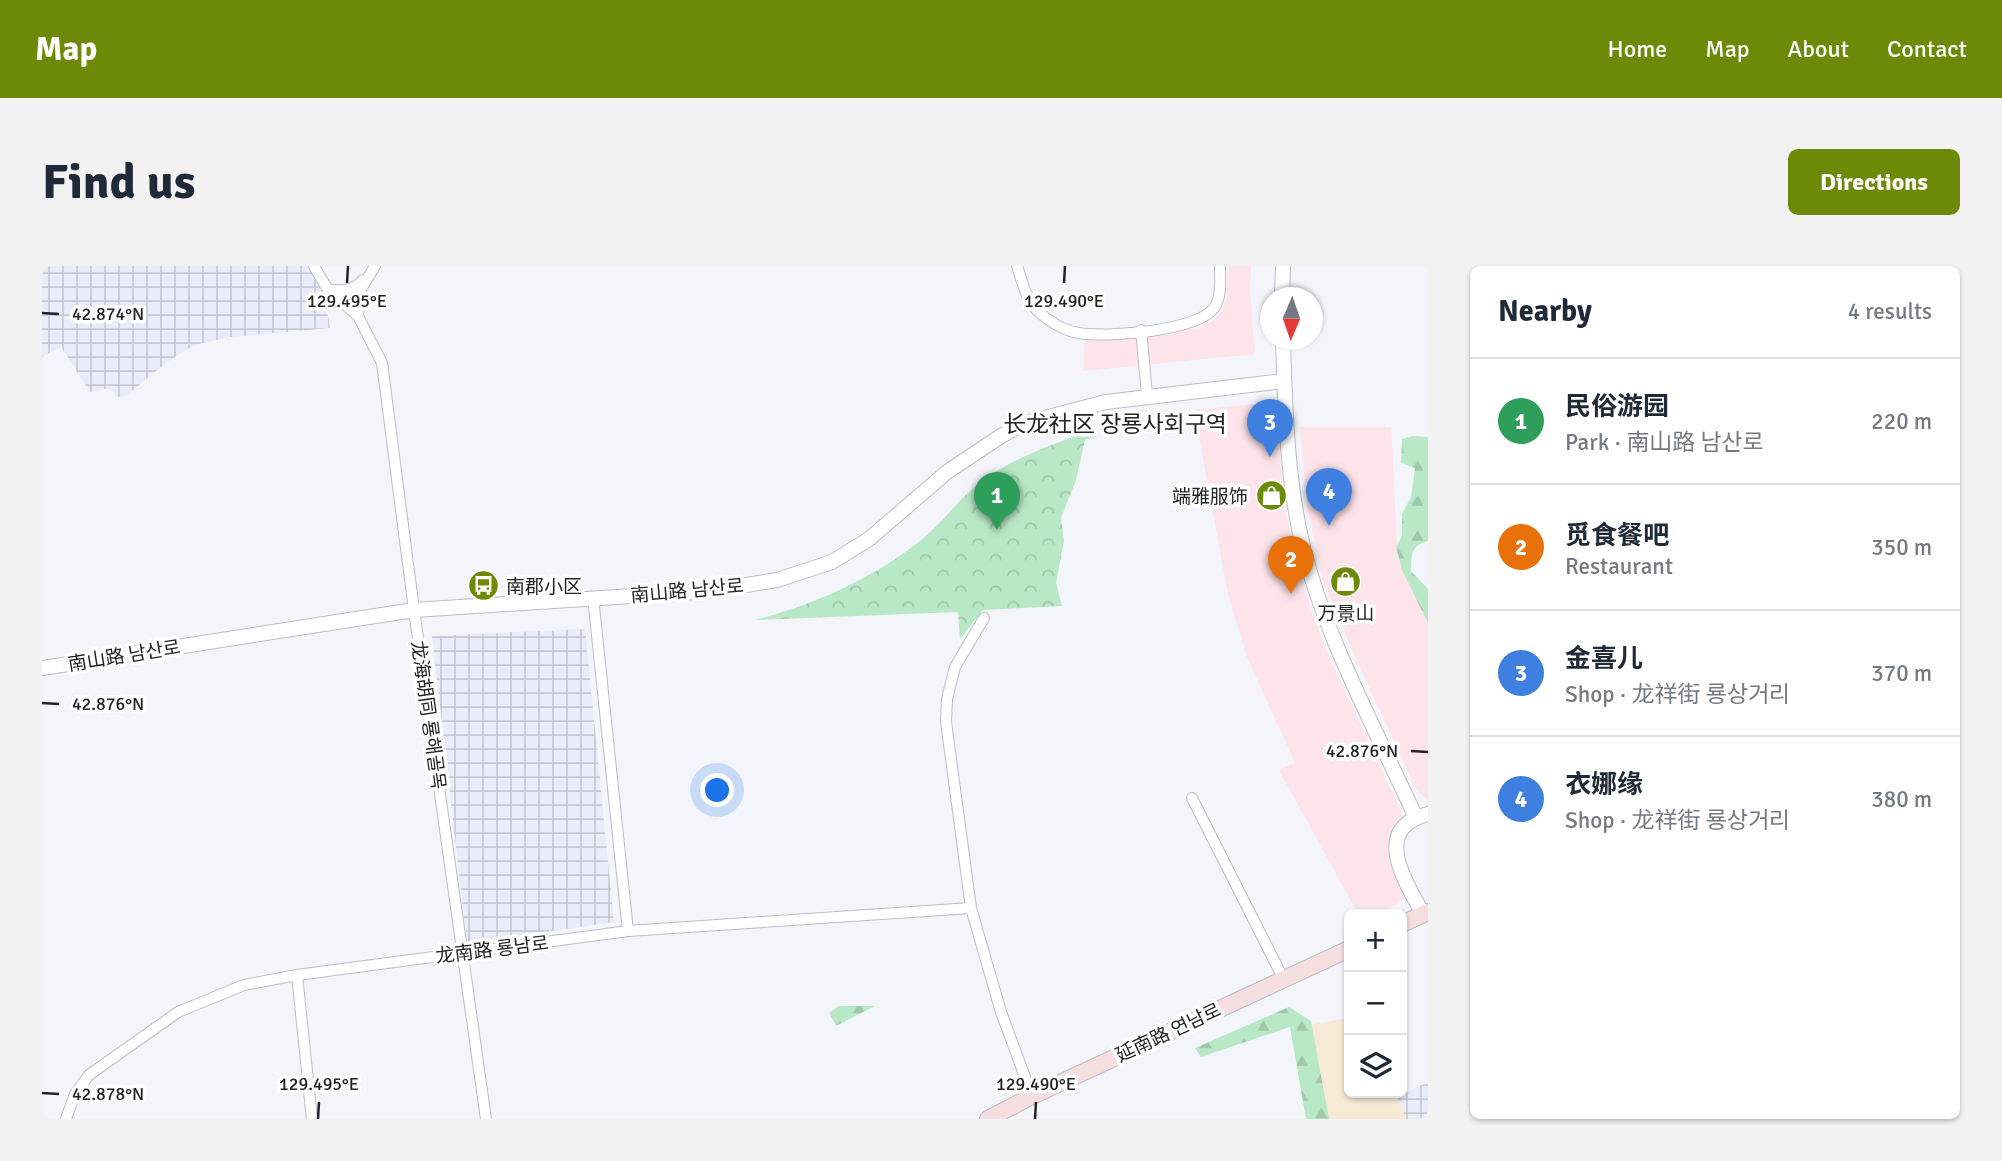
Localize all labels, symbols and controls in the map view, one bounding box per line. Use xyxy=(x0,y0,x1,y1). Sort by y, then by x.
text: Map xyxy=(35,29,97,70)
text: Home xyxy=(1607,34,1667,64)
text: Map xyxy=(1705,34,1750,64)
text: About xyxy=(1788,34,1849,64)
text: Contact xyxy=(1887,34,1967,64)
button: Directions xyxy=(1788,149,1960,215)
text: Find us xyxy=(42,152,195,212)
north arrow xyxy=(1260,287,1323,350)
text: 129.495°E xyxy=(307,290,387,312)
text: 129.490°E xyxy=(1024,290,1104,312)
text: Nearby xyxy=(1498,293,1592,330)
text: 4 results xyxy=(1848,297,1932,326)
text: 42.874°N xyxy=(72,303,144,325)
text: 民俗游园 xyxy=(1565,391,1669,423)
pin: 3 xyxy=(1247,399,1293,457)
text: 1 xyxy=(1515,407,1527,436)
text: 220 m xyxy=(1871,407,1932,436)
district label: 长龙社区 장룡사회구역 xyxy=(1003,410,1227,439)
text: Park · 南山路 남산로 xyxy=(1565,428,1764,457)
pin: 4 xyxy=(1306,468,1352,526)
pin: 1 xyxy=(974,472,1020,530)
shop icon: 端雅服饰 xyxy=(1254,479,1288,513)
place label: 端雅服饰 xyxy=(1172,485,1248,509)
text: 觅食餐吧 xyxy=(1565,520,1669,552)
text: 2 xyxy=(1515,533,1527,562)
text: 350 m xyxy=(1871,533,1932,562)
pin: 2 xyxy=(1268,536,1314,594)
text: Restaurant xyxy=(1565,552,1673,581)
shop icon: 万景山 xyxy=(1329,565,1363,599)
bus stop icon: 南郡小区 xyxy=(466,569,500,603)
street label: 南山路 남산로 xyxy=(629,574,745,608)
place label: 南郡小区 xyxy=(506,575,582,599)
place label: 万景山 xyxy=(1317,602,1375,626)
street label: 南山路 남산로 xyxy=(66,635,182,677)
street label: 龙海胡同 룡해골목 xyxy=(406,639,450,791)
text: 金喜儿 xyxy=(1565,643,1643,675)
text: 3 xyxy=(1515,659,1527,688)
text: 370 m xyxy=(1871,659,1932,688)
text: Shop · 龙祥街 룡상거리 xyxy=(1565,680,1790,709)
text: 42.876°N xyxy=(72,693,144,715)
text: 42.876°N xyxy=(1326,740,1398,762)
text: 衣娜缘 xyxy=(1565,769,1643,801)
your location xyxy=(700,773,734,807)
text: 4 xyxy=(1515,785,1527,814)
text: 380 m xyxy=(1871,785,1932,814)
text: Shop · 龙祥街 룡상거리 xyxy=(1565,806,1790,835)
map controls xyxy=(1344,909,1407,1098)
button: + xyxy=(1344,909,1407,972)
street label: 龙南路 룡남로 xyxy=(434,931,550,969)
button: − xyxy=(1344,972,1407,1035)
street label: 延南路 연남로 xyxy=(1112,998,1225,1068)
button: layers xyxy=(1344,1035,1407,1098)
text: 129.495°E xyxy=(279,1073,359,1095)
text: 129.490°E xyxy=(996,1073,1076,1095)
text: 42.878°N xyxy=(72,1083,144,1105)

